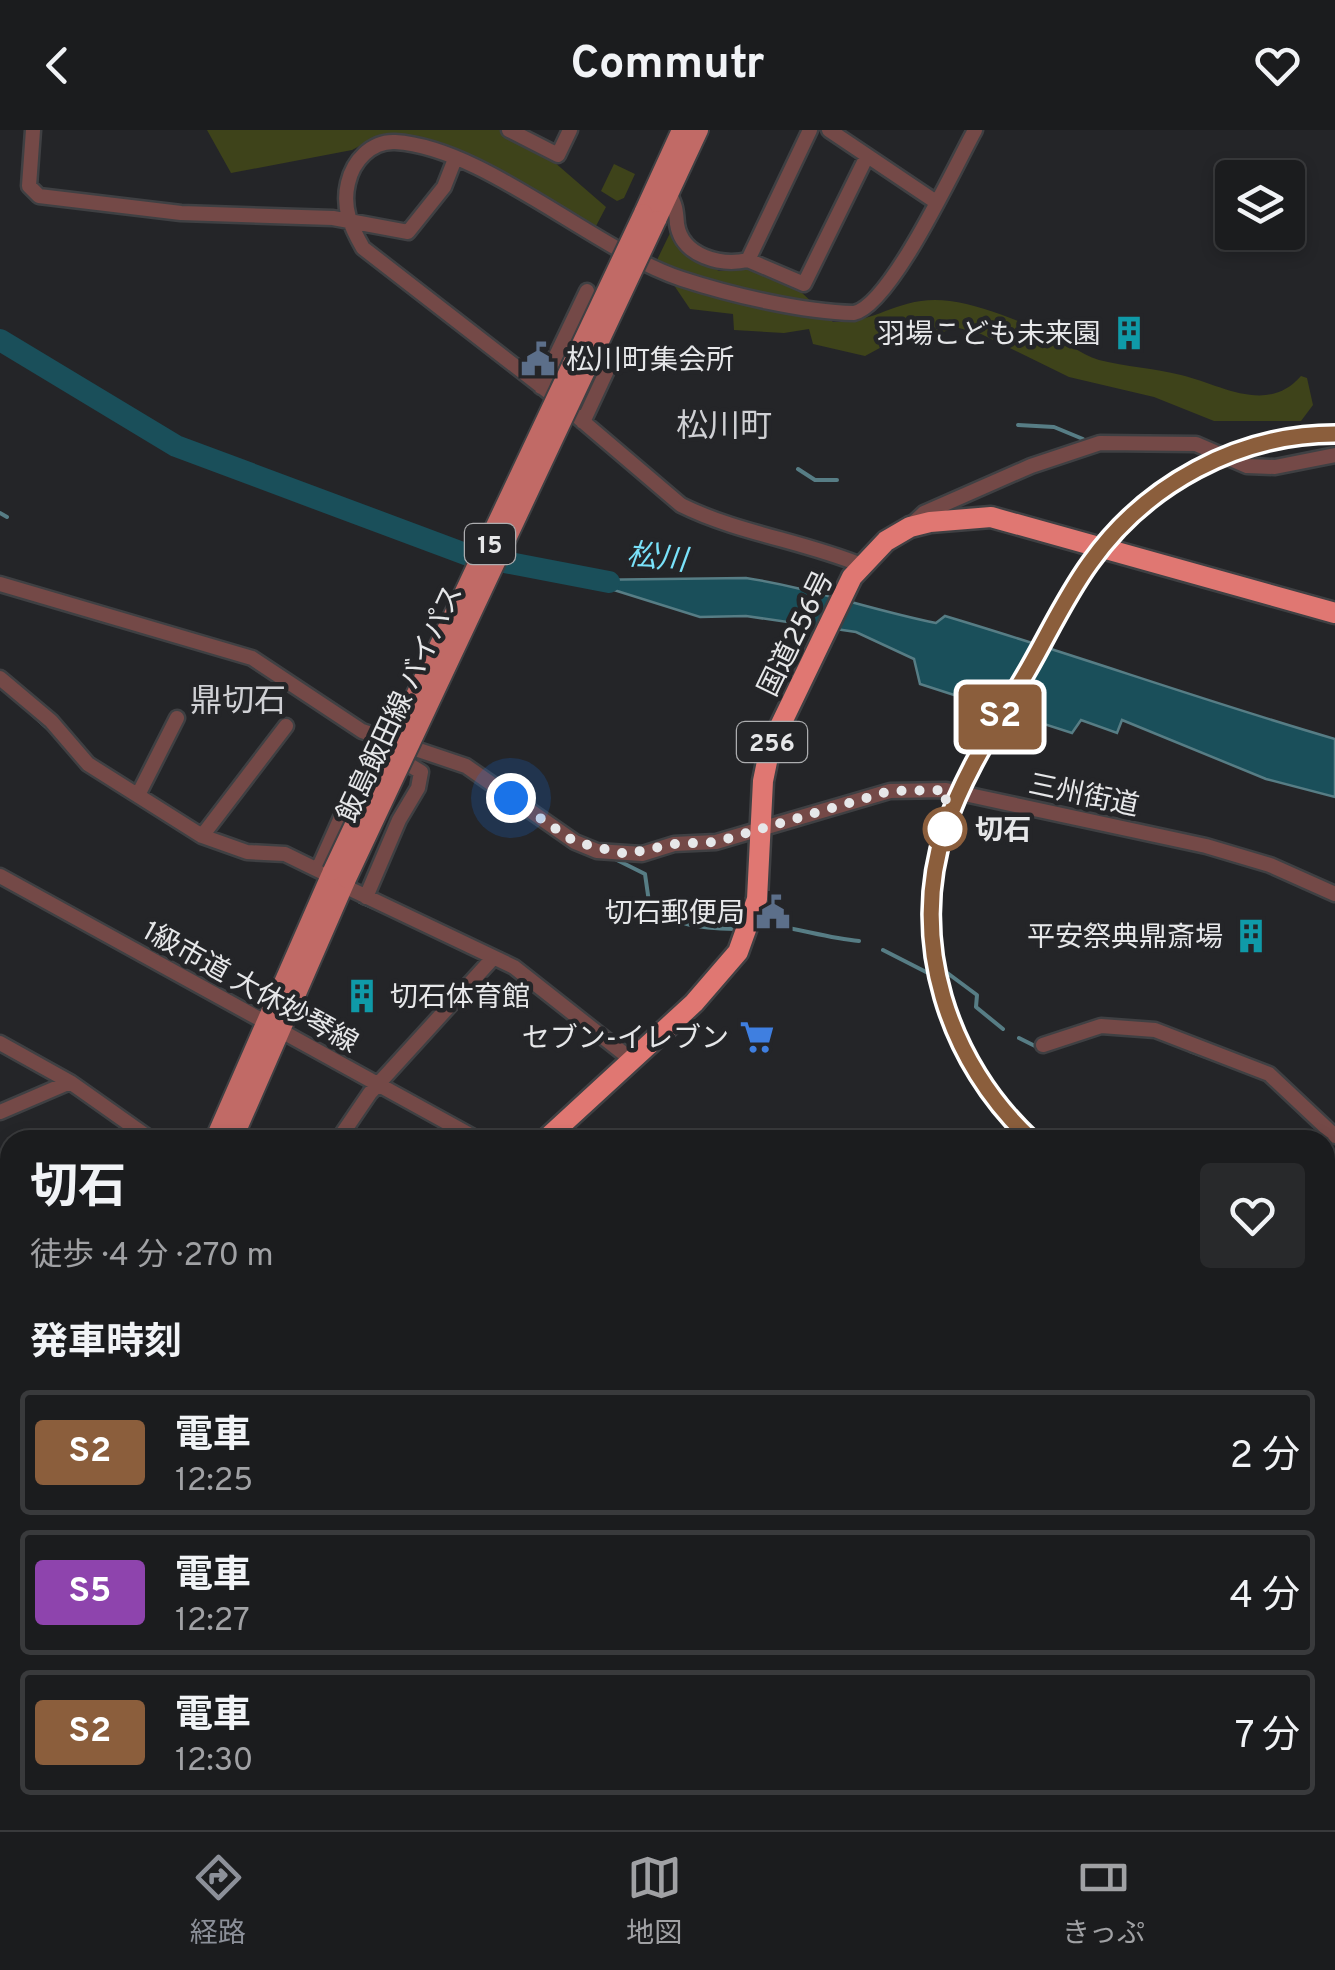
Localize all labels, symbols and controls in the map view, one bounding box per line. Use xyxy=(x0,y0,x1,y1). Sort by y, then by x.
text: Commutr xyxy=(571,37,765,94)
icon: back xyxy=(30,38,85,93)
icon: heart xyxy=(1250,38,1305,93)
map controls xyxy=(1215,160,1305,250)
button: layers xyxy=(1215,160,1305,250)
building icon: 羽場こども未来園 xyxy=(1110,314,1148,352)
place label: 羽場こども未来園 xyxy=(877,318,1101,354)
public building icon: 松川町集会所 xyxy=(519,340,557,378)
place label: 松川町集会所 xyxy=(566,344,734,380)
district label: 松川町 xyxy=(676,408,772,448)
road number: 15 xyxy=(465,524,515,564)
water label: 松川 xyxy=(625,538,691,581)
street label: 国道256号 xyxy=(752,566,844,703)
street label: 飯島飯田線 バイパス xyxy=(331,580,473,829)
district label: 鼎切石 xyxy=(190,683,286,723)
line badge: S2 xyxy=(955,684,1045,750)
text: S2 xyxy=(979,695,1021,739)
road number: 256 xyxy=(737,722,807,762)
street label: 三州街道 xyxy=(1025,768,1142,826)
your location xyxy=(486,773,536,823)
marker: 切石 xyxy=(924,808,966,850)
place label: 切石 xyxy=(975,814,1031,850)
public building icon: 切石郵便局 xyxy=(754,893,792,931)
place label: 切石郵便局 xyxy=(605,897,745,933)
street label: 1級市道 大休妙琴線 xyxy=(135,914,364,1063)
building icon: 平安祭典鼎斎場 xyxy=(1232,917,1270,955)
place label: 平安祭典鼎斎場 xyxy=(1027,921,1223,957)
building icon: 切石体育館 xyxy=(343,977,381,1015)
place label: 切石体育館 xyxy=(390,981,530,1017)
supermarket icon: セブン-イレブン xyxy=(738,1018,776,1056)
place label: セブン-イレブン xyxy=(522,1022,729,1058)
text: 切石 xyxy=(30,1160,126,1220)
button: heart xyxy=(1200,1163,1305,1268)
text: 徒歩 · 4 分 · 270 m xyxy=(30,1237,274,1277)
text: 発車時刻 xyxy=(30,1320,182,1369)
text: 電車 xyxy=(175,1413,251,1462)
text: S2 xyxy=(69,1430,111,1474)
text: 2 分 xyxy=(1230,1433,1300,1482)
text: 12:25 xyxy=(175,1462,253,1502)
text: 電車 xyxy=(175,1553,251,1602)
text: S5 xyxy=(69,1570,111,1614)
text: 4 分 xyxy=(1229,1573,1300,1622)
text: 12:27 xyxy=(175,1602,250,1642)
text: 電車 xyxy=(175,1693,251,1742)
text: S2 xyxy=(69,1710,111,1754)
text: 7 分 xyxy=(1235,1713,1300,1762)
text: 12:30 xyxy=(175,1742,253,1782)
tab: 経路 xyxy=(190,1850,246,1953)
tab: 地図 xyxy=(626,1850,682,1953)
tab: きっぷ xyxy=(1062,1850,1145,1953)

